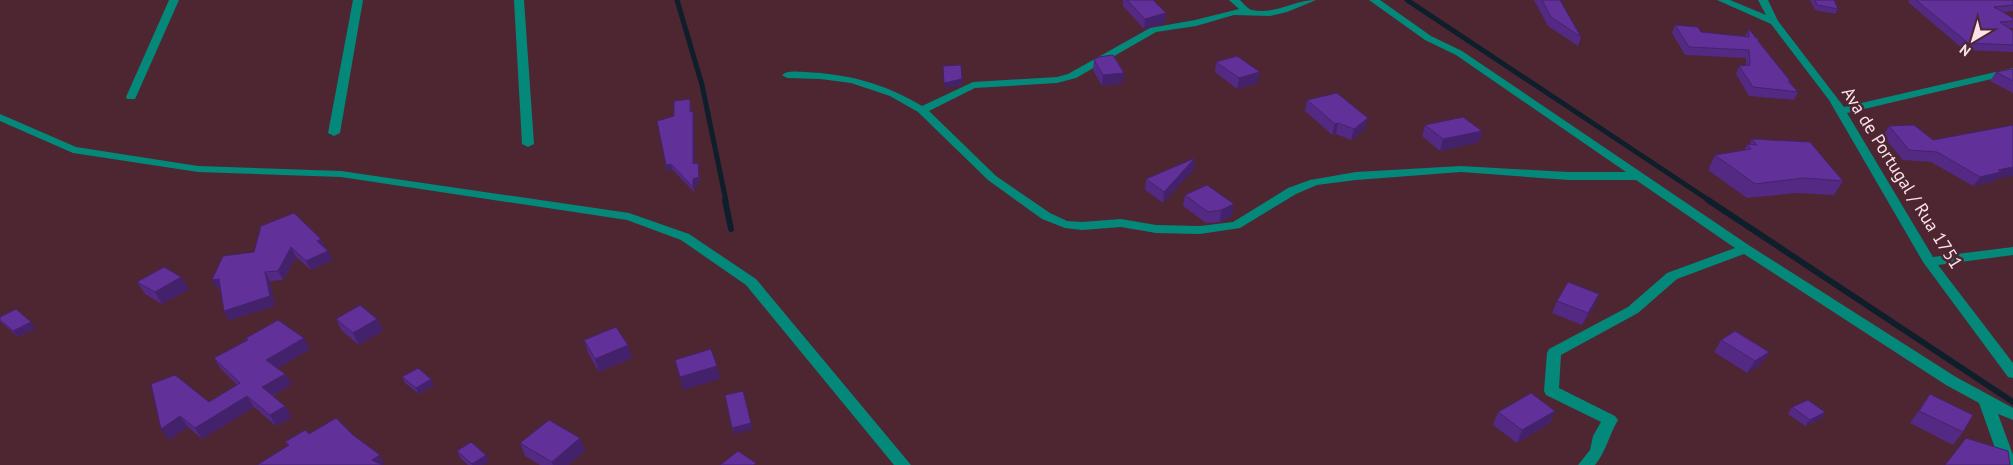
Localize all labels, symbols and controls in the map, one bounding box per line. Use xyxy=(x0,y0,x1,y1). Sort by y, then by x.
north arrow xyxy=(1948,15,1998,65)
text: N xyxy=(1956,40,1974,60)
street label: Ava de Portugal / Rua 1751 xyxy=(1837,82,1968,273)

